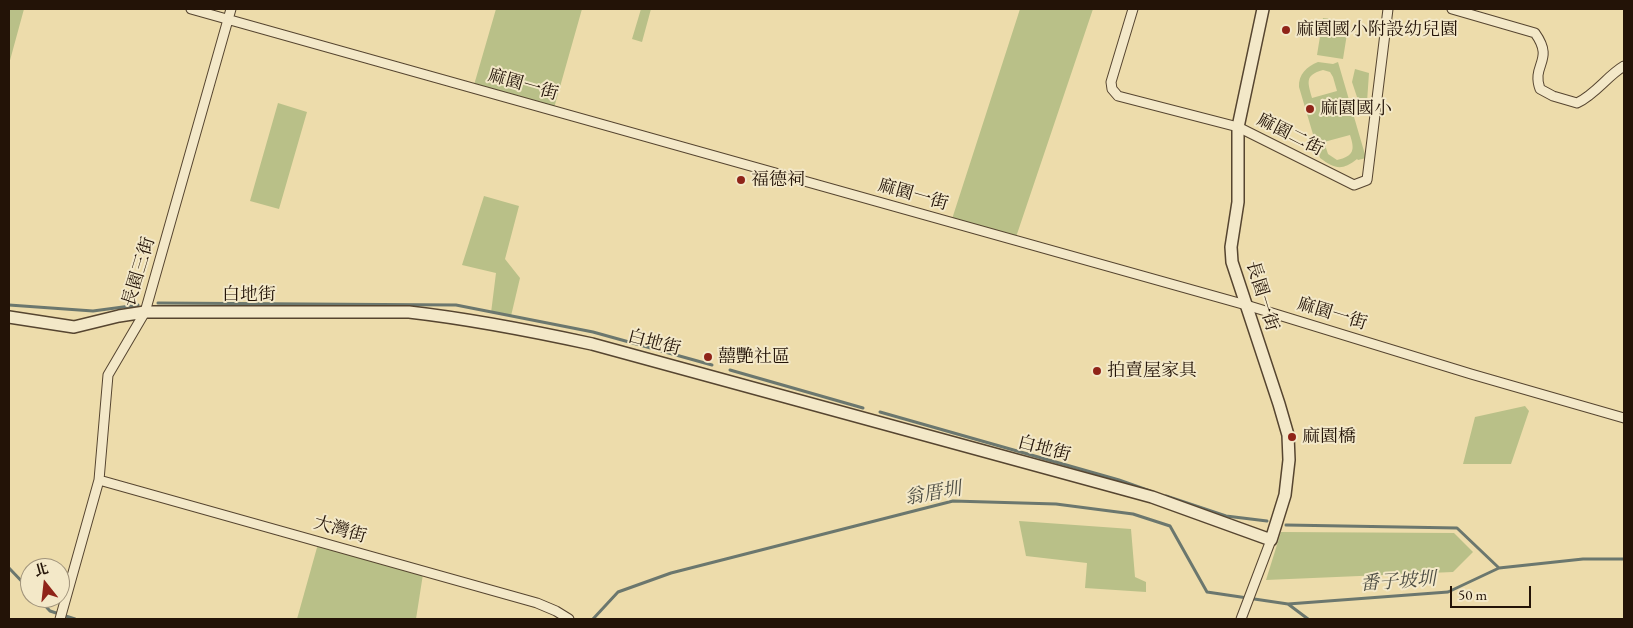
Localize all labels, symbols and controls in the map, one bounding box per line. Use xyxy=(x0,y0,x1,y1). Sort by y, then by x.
place label: 麻園國小附設幼兒園 xyxy=(1296,19,1458,41)
marker: 麻園國小附設幼兒園 xyxy=(1280,24,1292,36)
street label: 麻園一街 xyxy=(485,65,561,105)
place label: 麻園國小 xyxy=(1320,98,1392,120)
marker: 麻園國小 xyxy=(1304,103,1316,115)
street label: 麻園二街 xyxy=(1253,109,1327,161)
place label: 福德祠 xyxy=(751,169,805,191)
marker: 福德祠 xyxy=(735,174,747,186)
street label: 麻園一街 xyxy=(875,175,951,215)
street label: 長園三街 xyxy=(118,234,160,310)
street label: 長園一街 xyxy=(1241,258,1283,334)
street label: 白地街 xyxy=(222,284,276,306)
street label: 麻園一街 xyxy=(1294,293,1370,335)
street label: 白地街 xyxy=(625,326,683,360)
place label: 囍艷社區 xyxy=(718,346,790,368)
marker: 囍艷社區 xyxy=(702,351,714,363)
place label: 拍賣屋家具 xyxy=(1107,360,1197,382)
marker: 拍賣屋家具 xyxy=(1091,365,1103,377)
place label: 麻園橋 xyxy=(1302,426,1356,448)
marker: 麻園橋 xyxy=(1286,431,1298,443)
street label: 白地街 xyxy=(1015,432,1073,466)
water label: 翁厝圳 xyxy=(903,478,963,510)
street label: 大灣街 xyxy=(311,512,369,548)
north arrow xyxy=(20,558,70,608)
text: 北 xyxy=(32,559,50,580)
water label: 番子坡圳 xyxy=(1359,568,1437,596)
scale bar xyxy=(1453,576,1534,608)
text: 50 m xyxy=(1458,585,1487,604)

